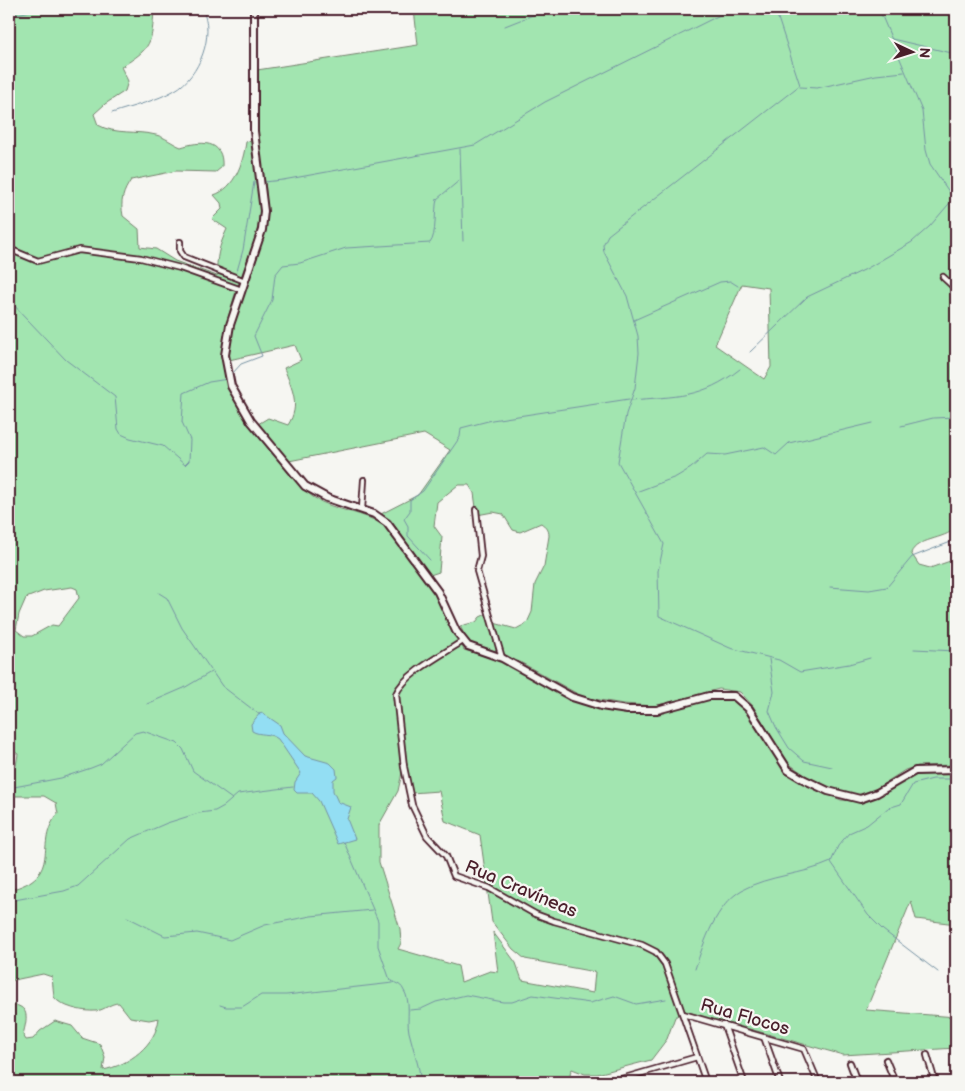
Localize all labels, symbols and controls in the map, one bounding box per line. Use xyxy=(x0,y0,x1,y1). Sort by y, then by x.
north arrow xyxy=(888,28,938,78)
text: N xyxy=(916,47,933,59)
street label: Rua Cravíneas xyxy=(462,856,580,922)
street label: Rua Flocos xyxy=(698,994,792,1040)

